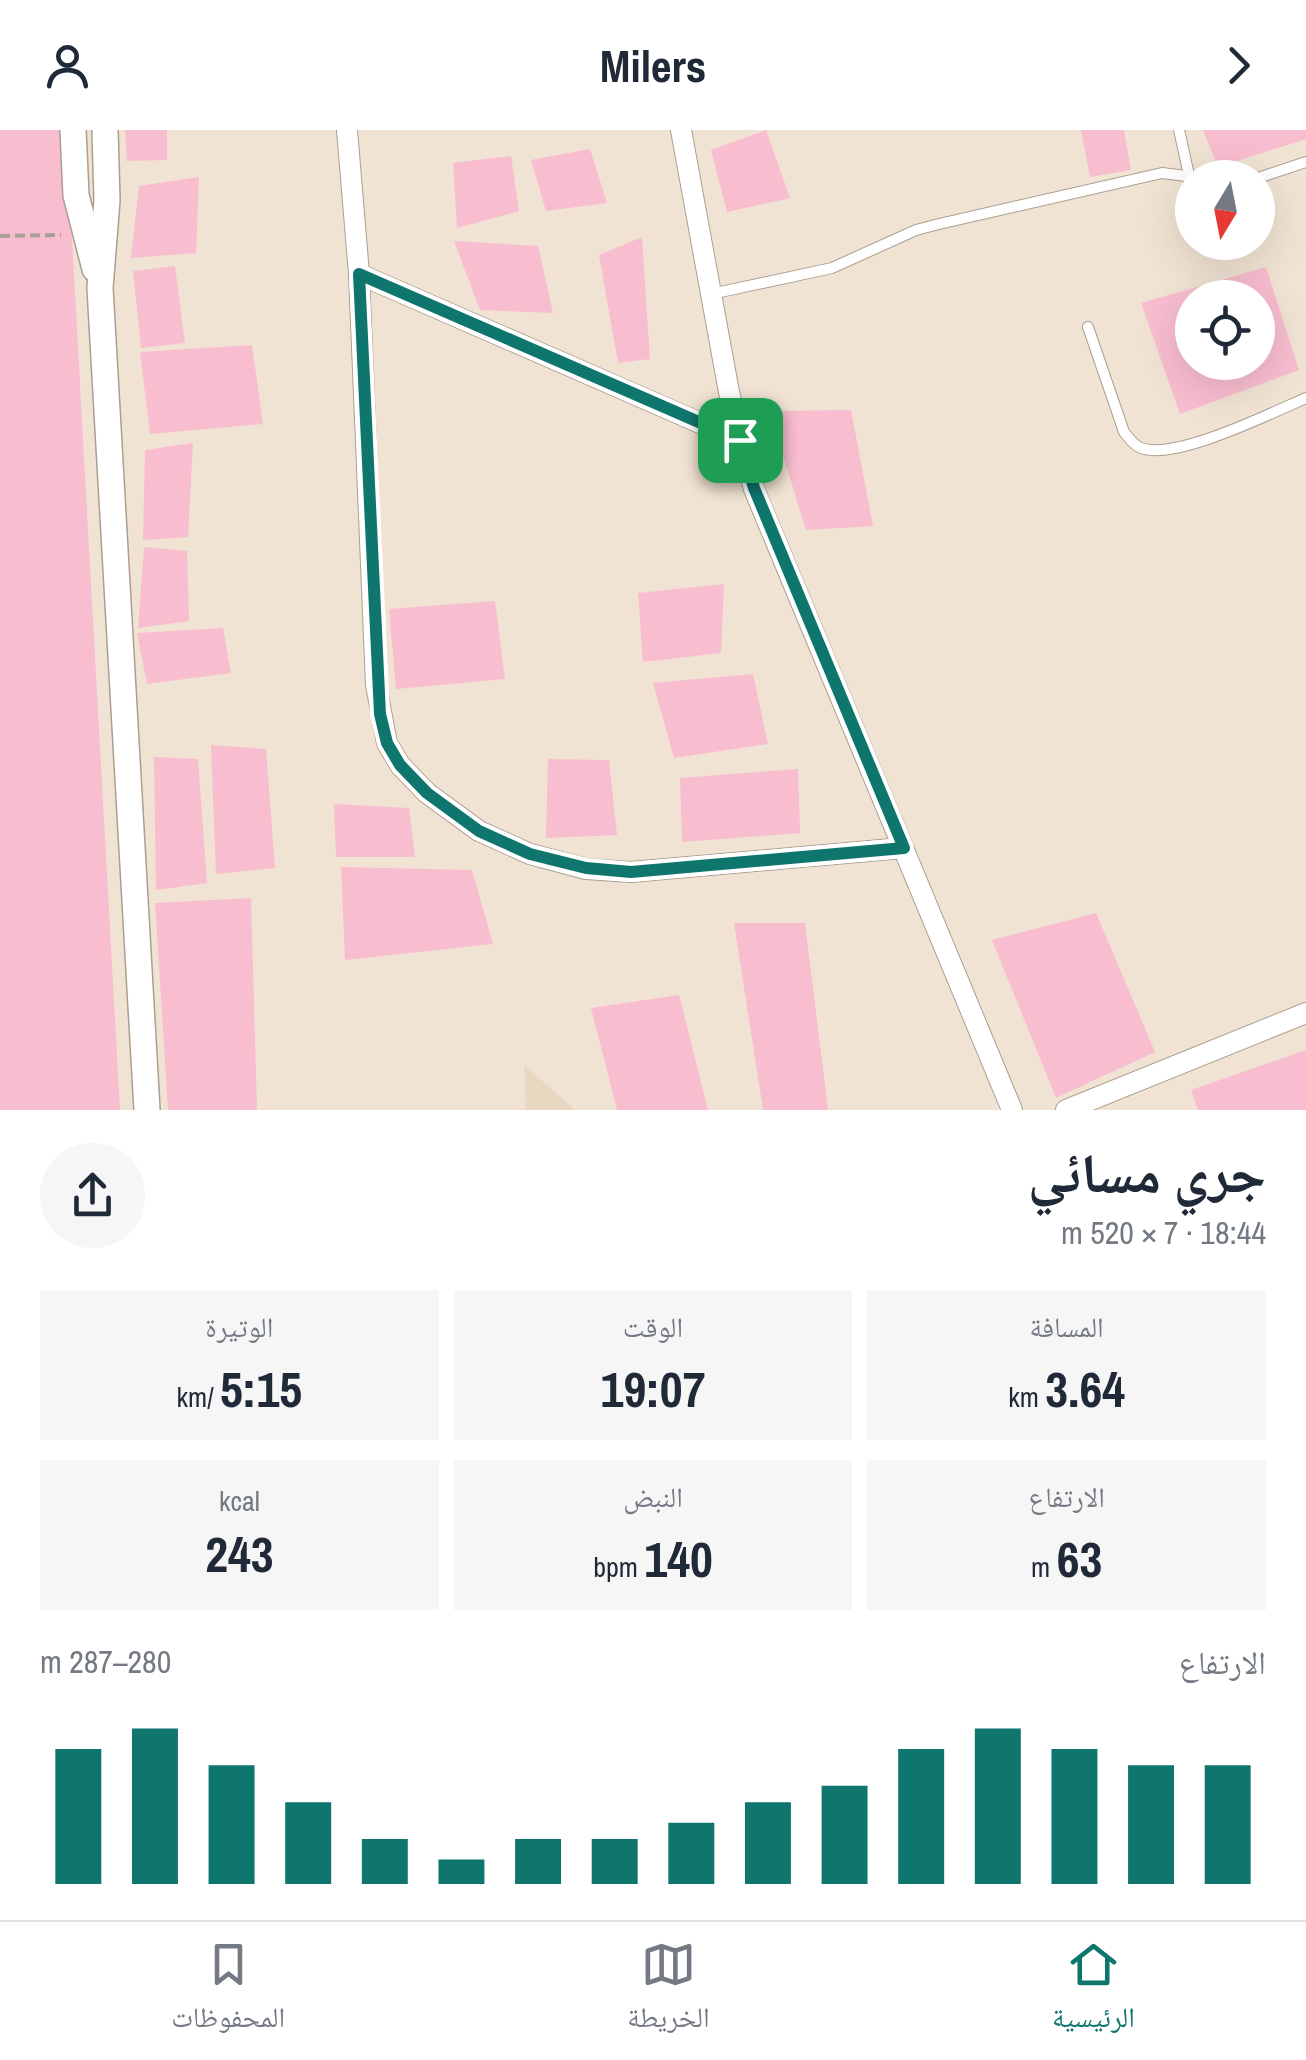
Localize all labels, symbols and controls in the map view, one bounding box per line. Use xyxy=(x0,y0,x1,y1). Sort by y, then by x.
text: Milers xyxy=(600,35,706,96)
icon: person xyxy=(40,38,95,93)
icon: forward xyxy=(1211,38,1266,93)
north arrow xyxy=(1175,160,1275,260)
map controls xyxy=(1175,160,1275,380)
button: locate xyxy=(1175,280,1275,380)
pin xyxy=(698,398,783,483)
icon: arrive xyxy=(713,413,768,468)
text: جري مسائي xyxy=(1028,1136,1266,1210)
button: share xyxy=(40,1143,145,1248)
text: 18:44 · 7 × 520 m xyxy=(1061,1211,1266,1254)
text: الوتيرة xyxy=(205,1308,273,1346)
text: الوقت xyxy=(623,1308,683,1346)
text: المسافة xyxy=(1030,1308,1104,1346)
text: 5:15 xyxy=(220,1355,302,1423)
text: 19:07 xyxy=(601,1355,705,1423)
text: 3.64 xyxy=(1045,1355,1125,1423)
text: /km xyxy=(177,1378,220,1416)
text: km xyxy=(1008,1378,1045,1416)
text: النبض xyxy=(623,1478,683,1516)
text: الارتفاع xyxy=(1028,1478,1105,1516)
text: kcal xyxy=(219,1482,260,1520)
text: 243 xyxy=(205,1520,274,1588)
text: 140 xyxy=(644,1525,713,1593)
text: 63 xyxy=(1057,1525,1102,1593)
text: bpm xyxy=(593,1548,644,1586)
text: m xyxy=(1031,1548,1057,1586)
text: 280–287 m xyxy=(40,1640,171,1683)
text: الارتفاع xyxy=(1179,1641,1266,1684)
tab: المحفوظات xyxy=(171,1937,285,2045)
tab: الخريطة xyxy=(627,1937,710,2045)
tab: الرئيسية xyxy=(1052,1937,1135,2045)

